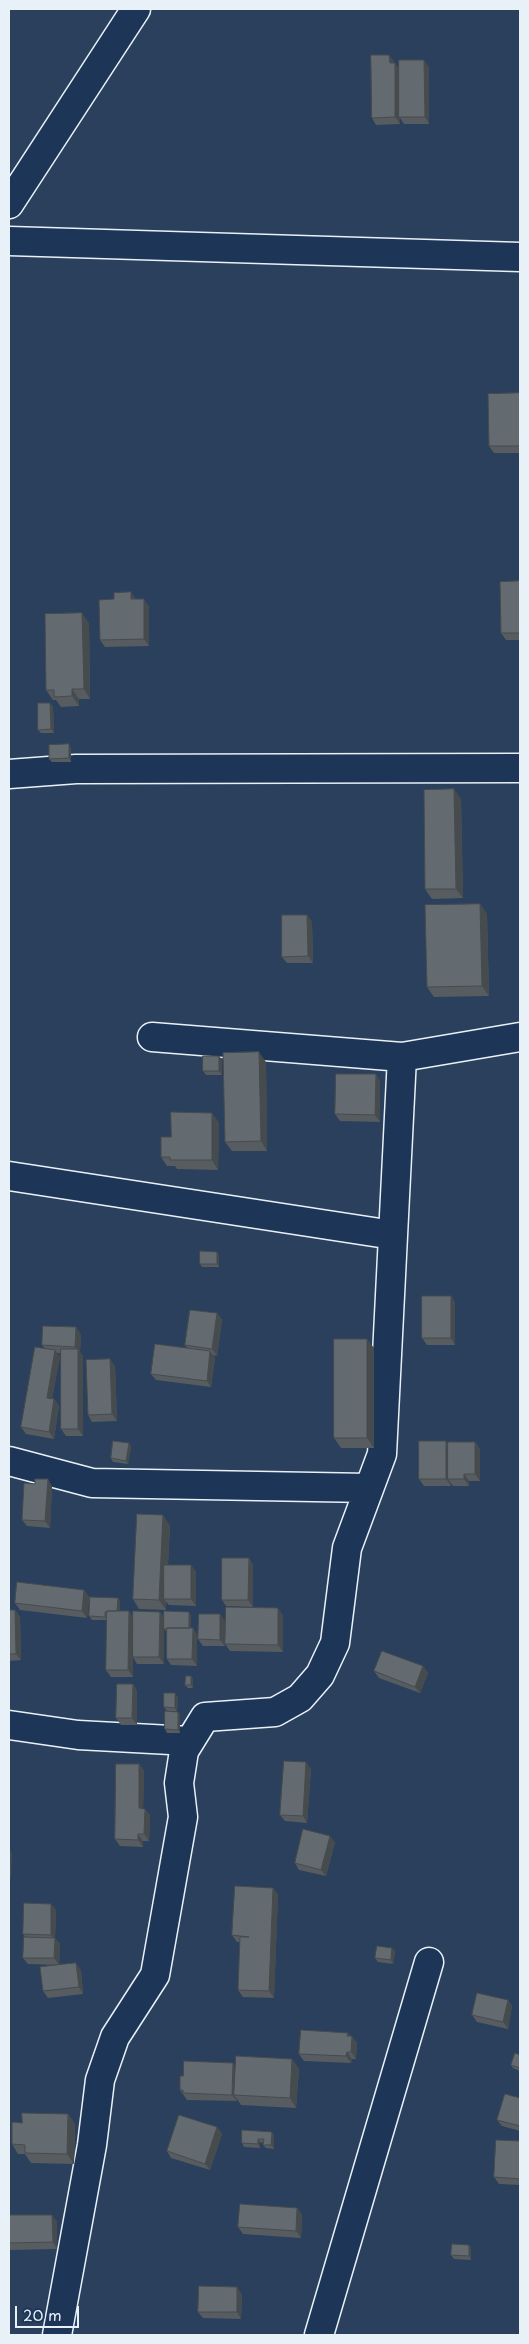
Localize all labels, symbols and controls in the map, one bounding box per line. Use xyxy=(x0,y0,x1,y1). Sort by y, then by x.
scale bar xyxy=(18,2296,81,2328)
text: 20 m xyxy=(23,2303,62,2326)

